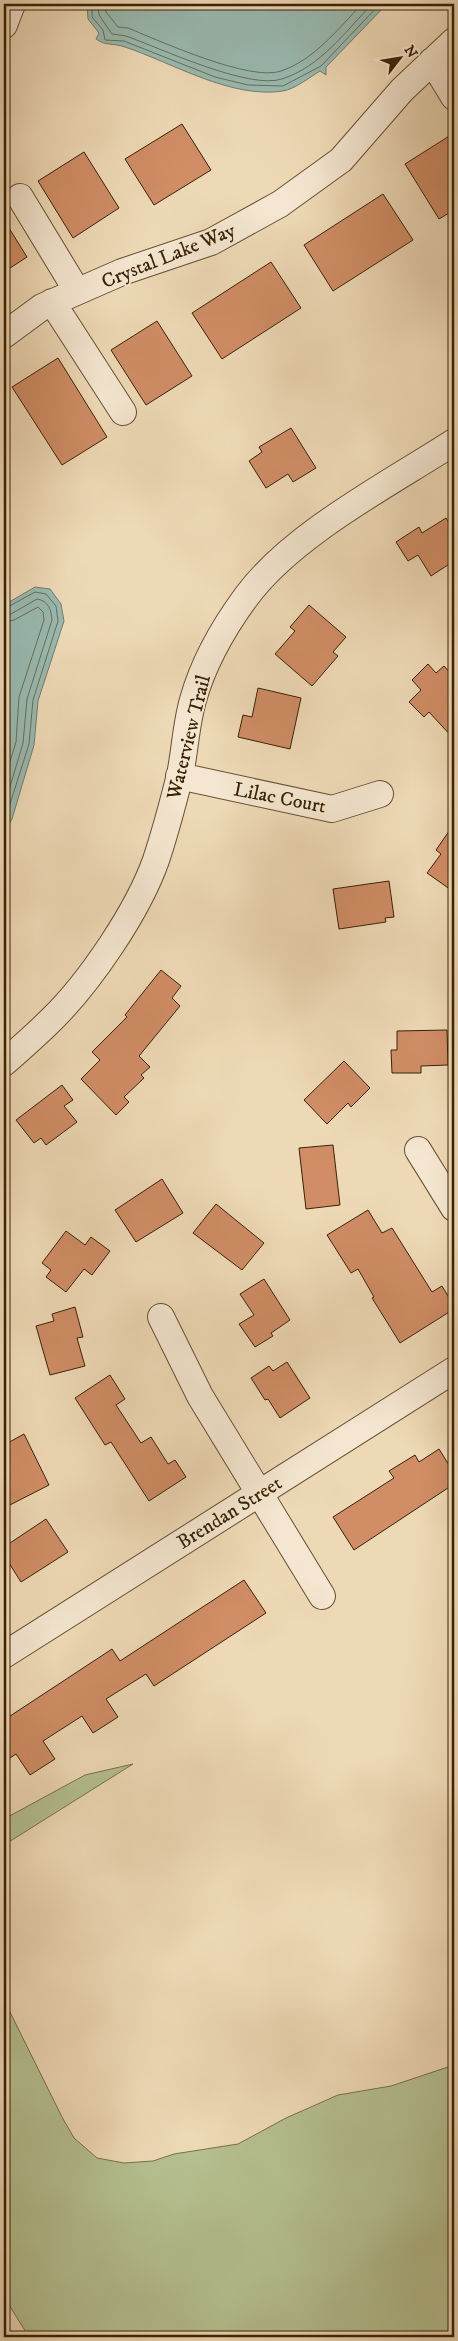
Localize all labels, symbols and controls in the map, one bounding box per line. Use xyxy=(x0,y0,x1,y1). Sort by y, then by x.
north arrow xyxy=(376,32,426,82)
text: N xyxy=(400,42,421,62)
street label: Crystal Lake Way xyxy=(98,218,240,295)
street label: Waterview Trail xyxy=(162,672,217,803)
street label: Lilac Court xyxy=(231,777,328,820)
street label: Brendan Street xyxy=(173,1471,287,1555)

